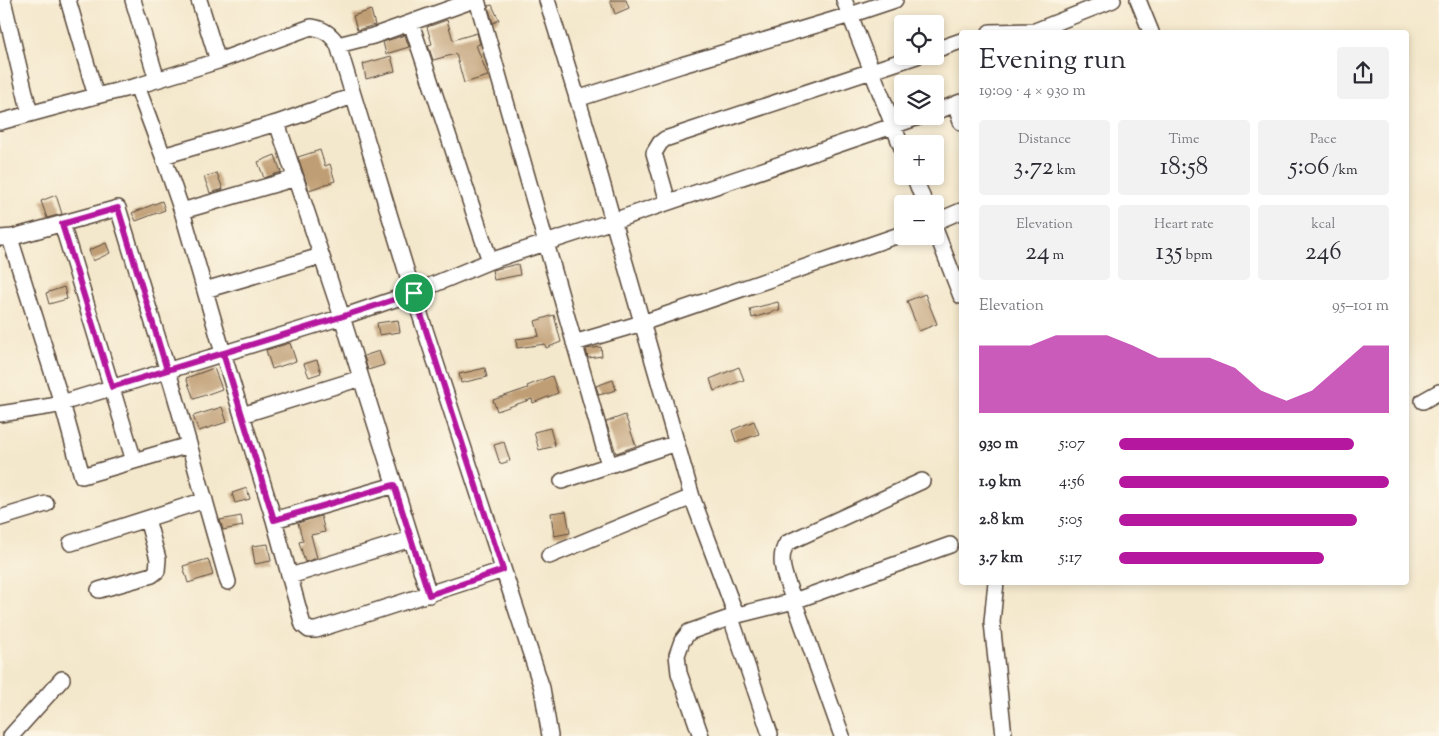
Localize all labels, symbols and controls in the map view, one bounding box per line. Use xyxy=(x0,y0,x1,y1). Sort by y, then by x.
map controls xyxy=(894,15,944,245)
button: locate xyxy=(894,15,944,65)
text: Evening run xyxy=(979,41,1126,81)
button: share xyxy=(1337,47,1389,99)
button: layers xyxy=(894,75,944,125)
text: 19:09 · 4 × 930 m xyxy=(979,80,1086,103)
text: Distance xyxy=(1018,130,1071,150)
text: Time xyxy=(1168,130,1200,150)
text: Pace xyxy=(1310,130,1337,150)
button: + xyxy=(894,135,944,185)
text: 3.72 xyxy=(1013,150,1054,186)
text: 18:58 xyxy=(1160,150,1208,186)
text: 5:06 xyxy=(1289,150,1329,186)
text: km xyxy=(1054,161,1076,181)
text: /km xyxy=(1329,161,1358,181)
button: − xyxy=(894,195,944,245)
text: Elevation xyxy=(1016,215,1073,235)
text: Heart rate xyxy=(1154,215,1214,235)
text: kcal xyxy=(1311,215,1335,235)
text: 24 xyxy=(1025,235,1050,271)
text: 135 xyxy=(1155,235,1183,271)
text: 246 xyxy=(1305,235,1342,271)
text: m xyxy=(1050,246,1064,266)
text: bpm xyxy=(1183,246,1213,266)
pin xyxy=(393,272,435,314)
icon: arrive xyxy=(400,279,428,307)
text: Elevation xyxy=(979,295,1044,318)
text: 95–101 m xyxy=(1332,295,1389,318)
text: 930 m xyxy=(979,433,1018,456)
text: 5:07 xyxy=(1059,433,1085,456)
text: 1.9 km xyxy=(979,471,1021,494)
text: 4:56 xyxy=(1059,471,1085,494)
text: 2.8 km xyxy=(979,509,1024,532)
text: 5:05 xyxy=(1059,509,1082,532)
text: 3.7 km xyxy=(979,547,1023,570)
text: 5:17 xyxy=(1059,547,1082,570)

